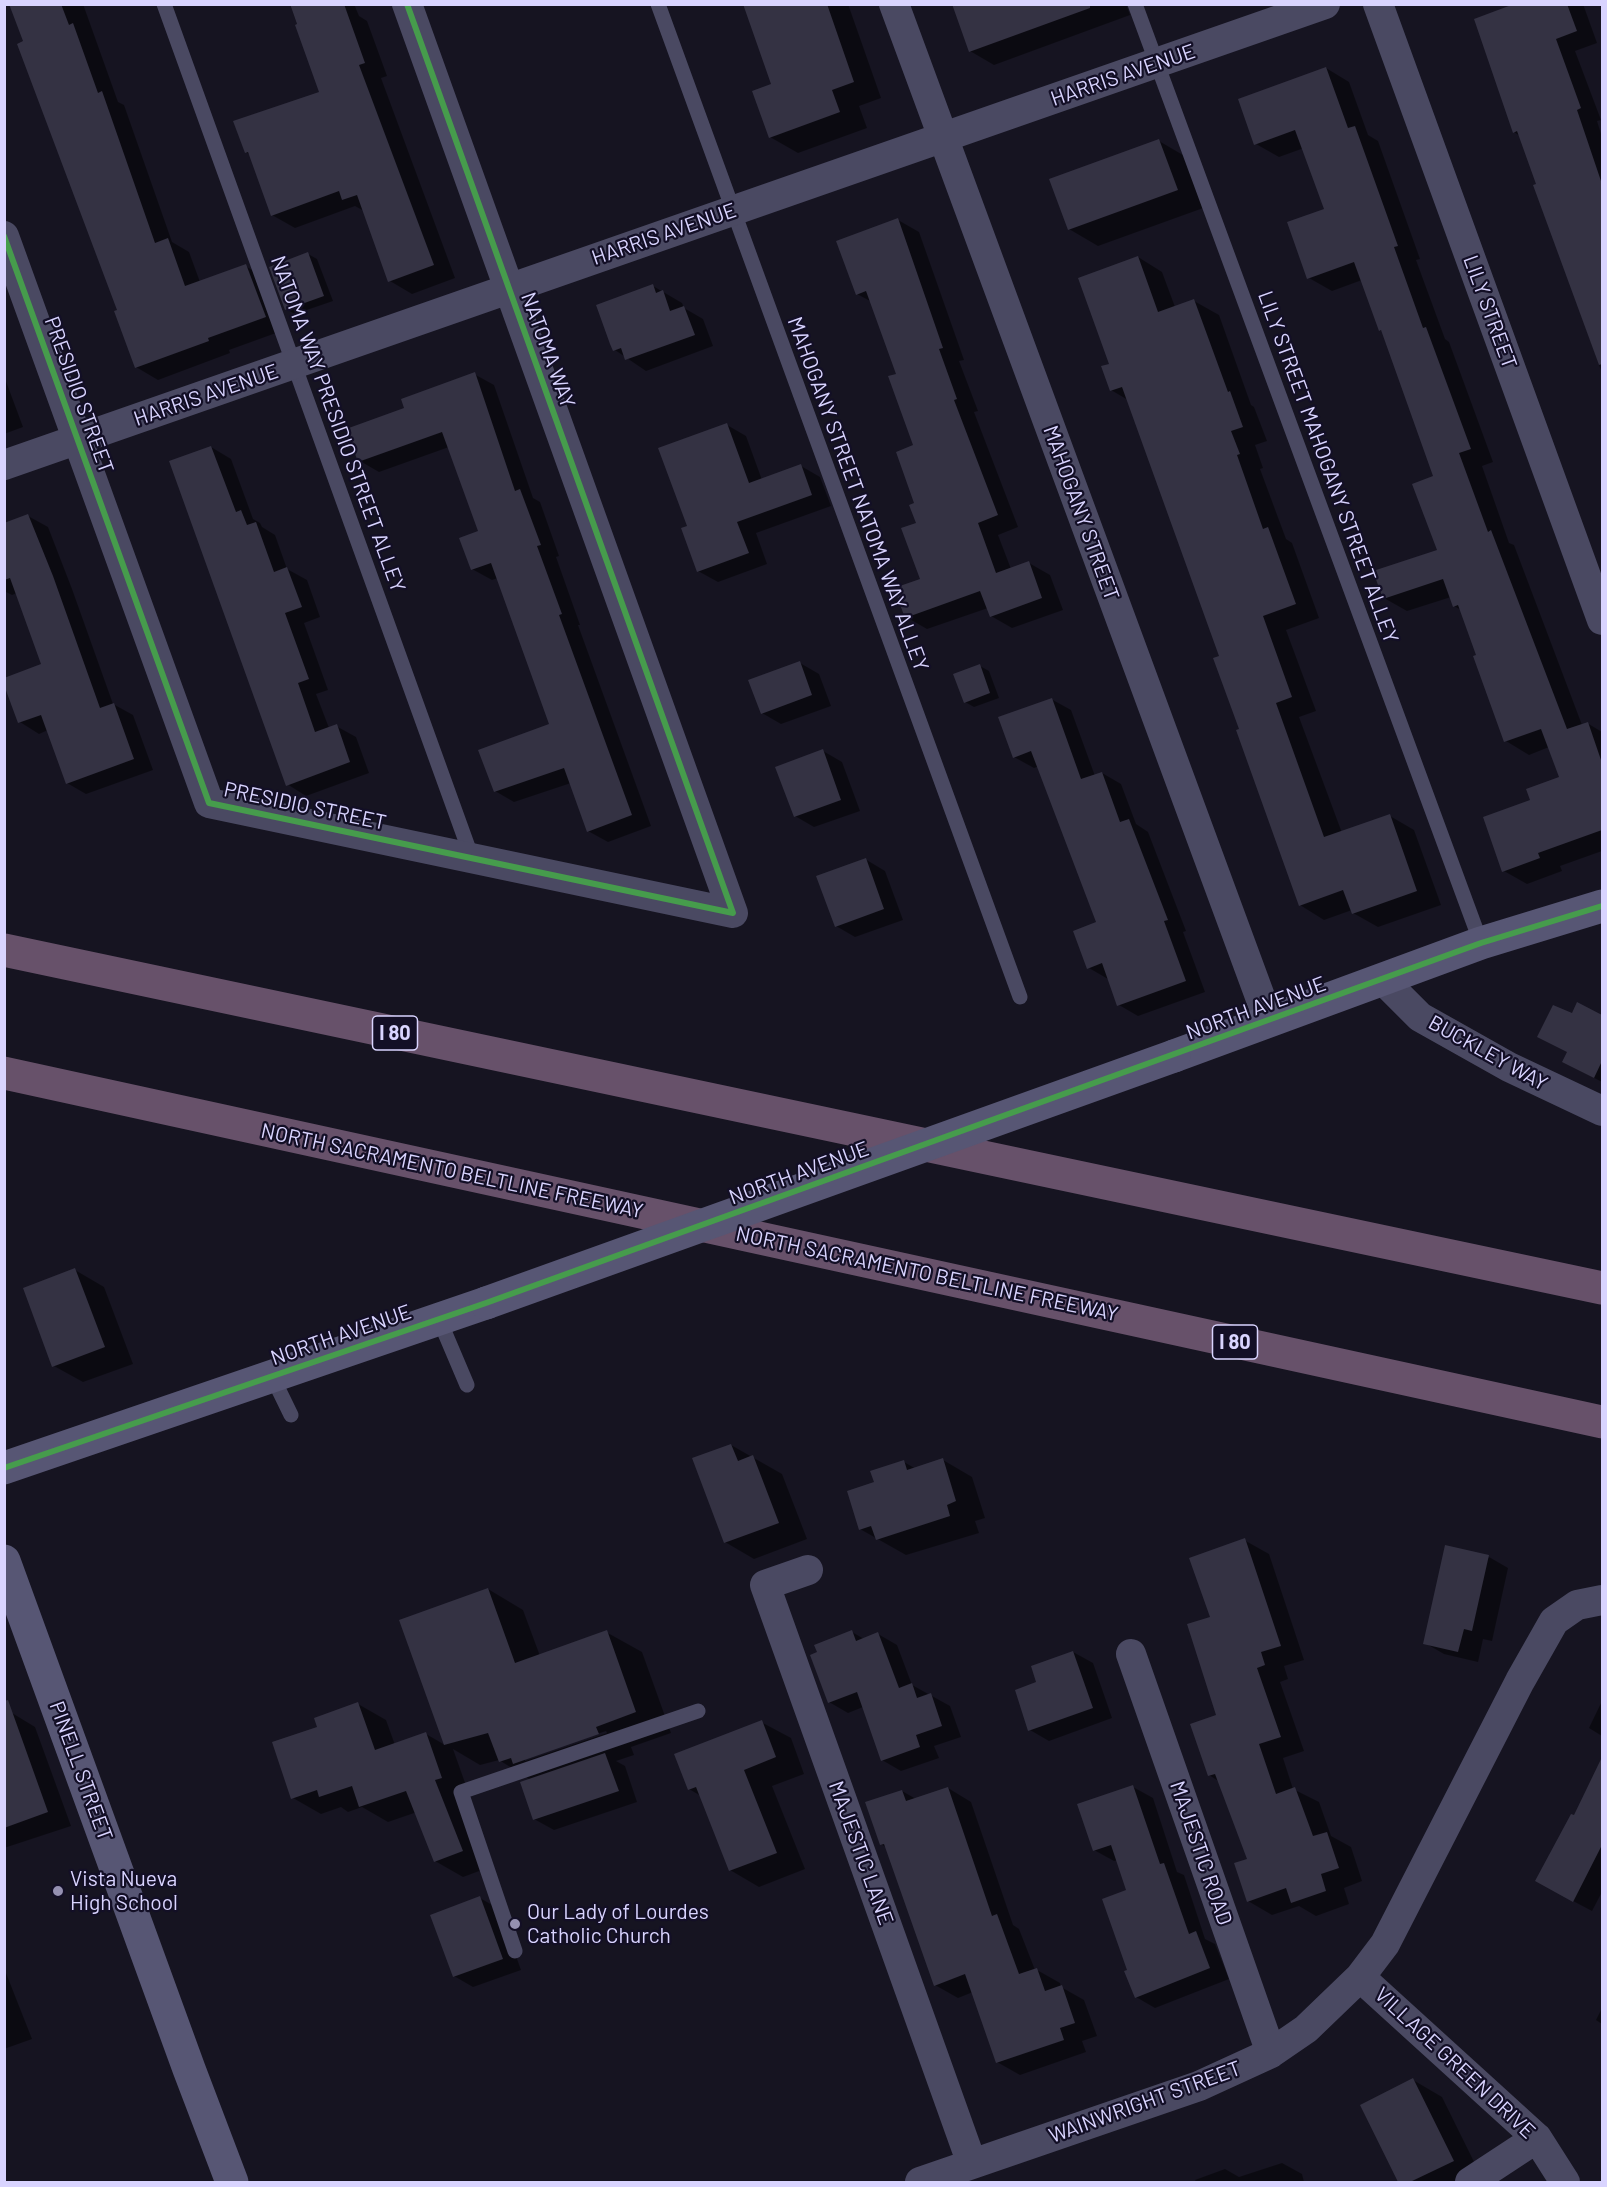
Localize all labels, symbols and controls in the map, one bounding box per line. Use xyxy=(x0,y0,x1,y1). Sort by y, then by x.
street label: HARRIS AVENUE xyxy=(1047,38,1199,112)
street label: HARRIS AVENUE xyxy=(588,197,740,271)
street label: NATOMA WAY PRESIDIO STREET ALLEY xyxy=(265,252,411,596)
street label: LILY STREET xyxy=(1458,252,1522,372)
street label: LILY STREET MAHOGANY STREET ALLEY xyxy=(1252,287,1404,647)
street label: NATOMA WAY xyxy=(515,289,581,411)
street label: PRESIDIO STREET xyxy=(39,313,119,477)
street label: MAHOGANY STREET NATOMA WAY ALLEY xyxy=(782,313,934,675)
street label: HARRIS AVENUE xyxy=(130,358,282,432)
street label: MAHOGANY STREET xyxy=(1038,422,1124,604)
street label: PRESIDIO STREET xyxy=(222,776,388,836)
street label: NORTH AVENUE xyxy=(1183,971,1329,1045)
street label: BUCKLEY WAY xyxy=(1424,1010,1552,1096)
road number: I 80 xyxy=(372,1016,418,1050)
street label: NORTH SACRAMENTO BELTLINE FREEWAY xyxy=(259,1118,645,1224)
street label: NORTH AVENUE xyxy=(726,1136,872,1210)
street label: NORTH SACRAMENTO BELTLINE FREEWAY xyxy=(734,1221,1120,1327)
street label: NORTH AVENUE xyxy=(267,1299,415,1371)
road number: I 80 xyxy=(1212,1325,1258,1359)
street label: PINELL STREET xyxy=(44,1698,118,1844)
street label: MAJESTIC LANE xyxy=(823,1778,899,1928)
street label: MAJESTIC ROAD xyxy=(1165,1778,1237,1928)
place label: Vista Nueva High School xyxy=(70,1866,178,1916)
marker: Vista Nueva High School xyxy=(51,1884,65,1898)
place label: Our Lady of Lourdes Catholic Church xyxy=(527,1899,709,1949)
marker: Our Lady of Lourdes Catholic Church xyxy=(508,1917,522,1931)
street label: VILLAGE GREEN DRIVE xyxy=(1369,1982,1541,2144)
street label: WAINWRIGHT STREET xyxy=(1046,2056,1244,2148)

